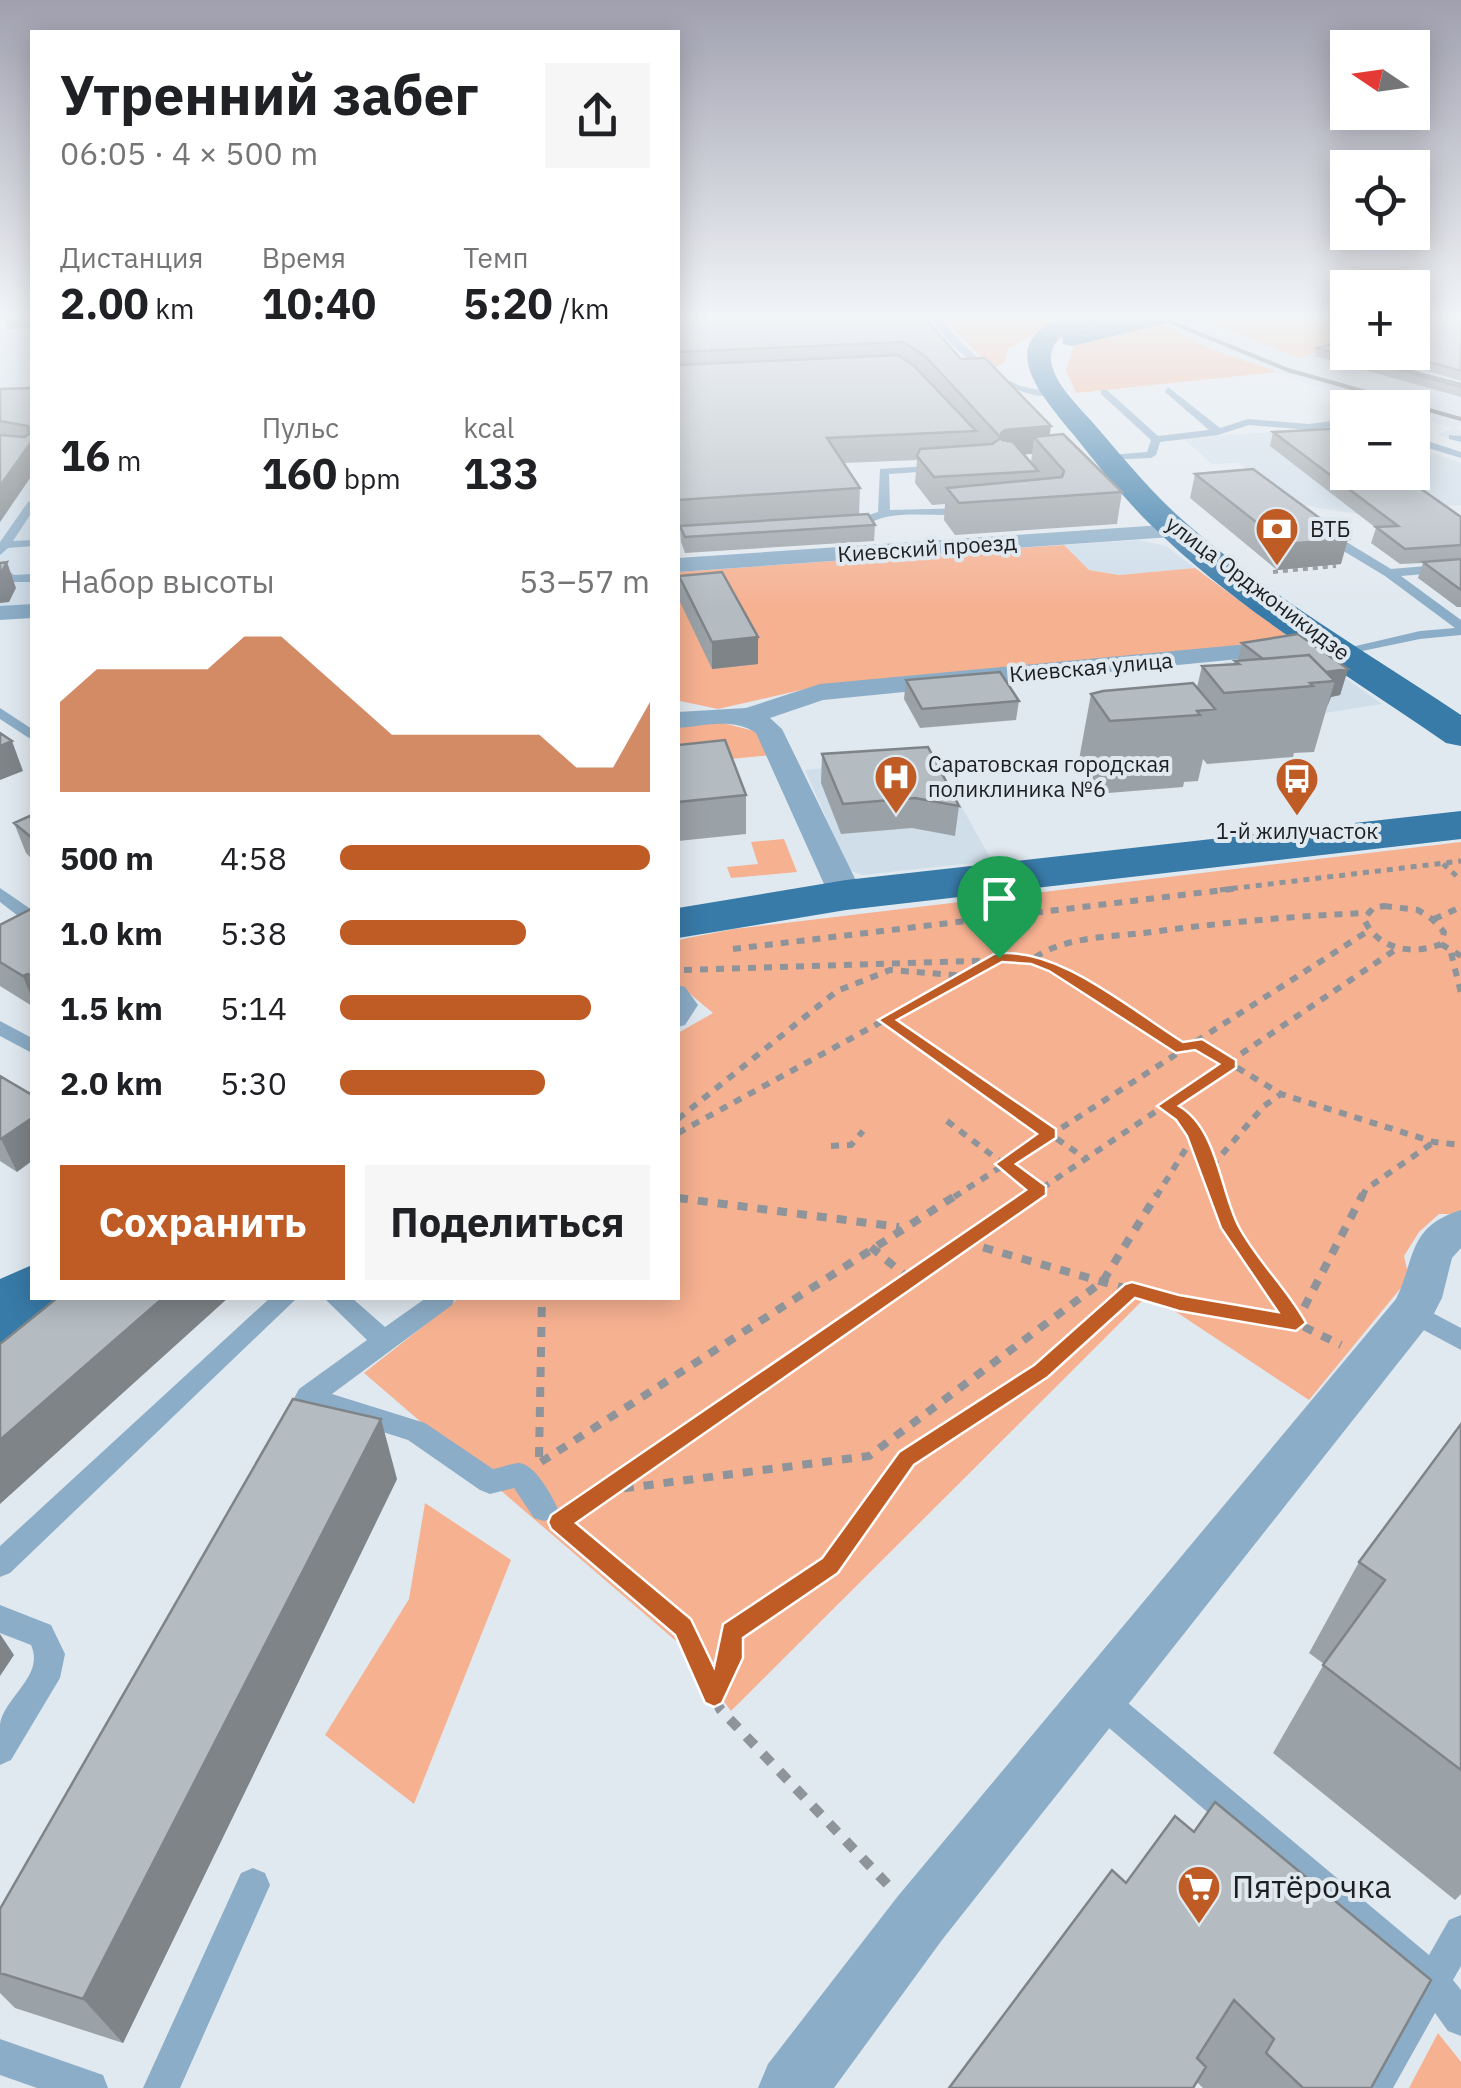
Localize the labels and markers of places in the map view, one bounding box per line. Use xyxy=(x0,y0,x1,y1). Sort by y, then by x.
bank icon: ВТБ xyxy=(1254,506,1300,567)
place label: ВТБ xyxy=(1310,514,1350,543)
place label: Саратовская городская поликлиника №6 xyxy=(928,749,1170,803)
hospital icon: Саратовская городская поликлиника №6 xyxy=(873,754,919,815)
bus stop icon: 1-й жилучасток xyxy=(1274,756,1320,817)
place label: 1-й жилучасток xyxy=(1216,816,1378,845)
pin xyxy=(957,856,1042,959)
supermarket icon: Пятёрочка xyxy=(1176,1864,1222,1925)
place label: Пятёрочка xyxy=(1232,1865,1392,1907)

